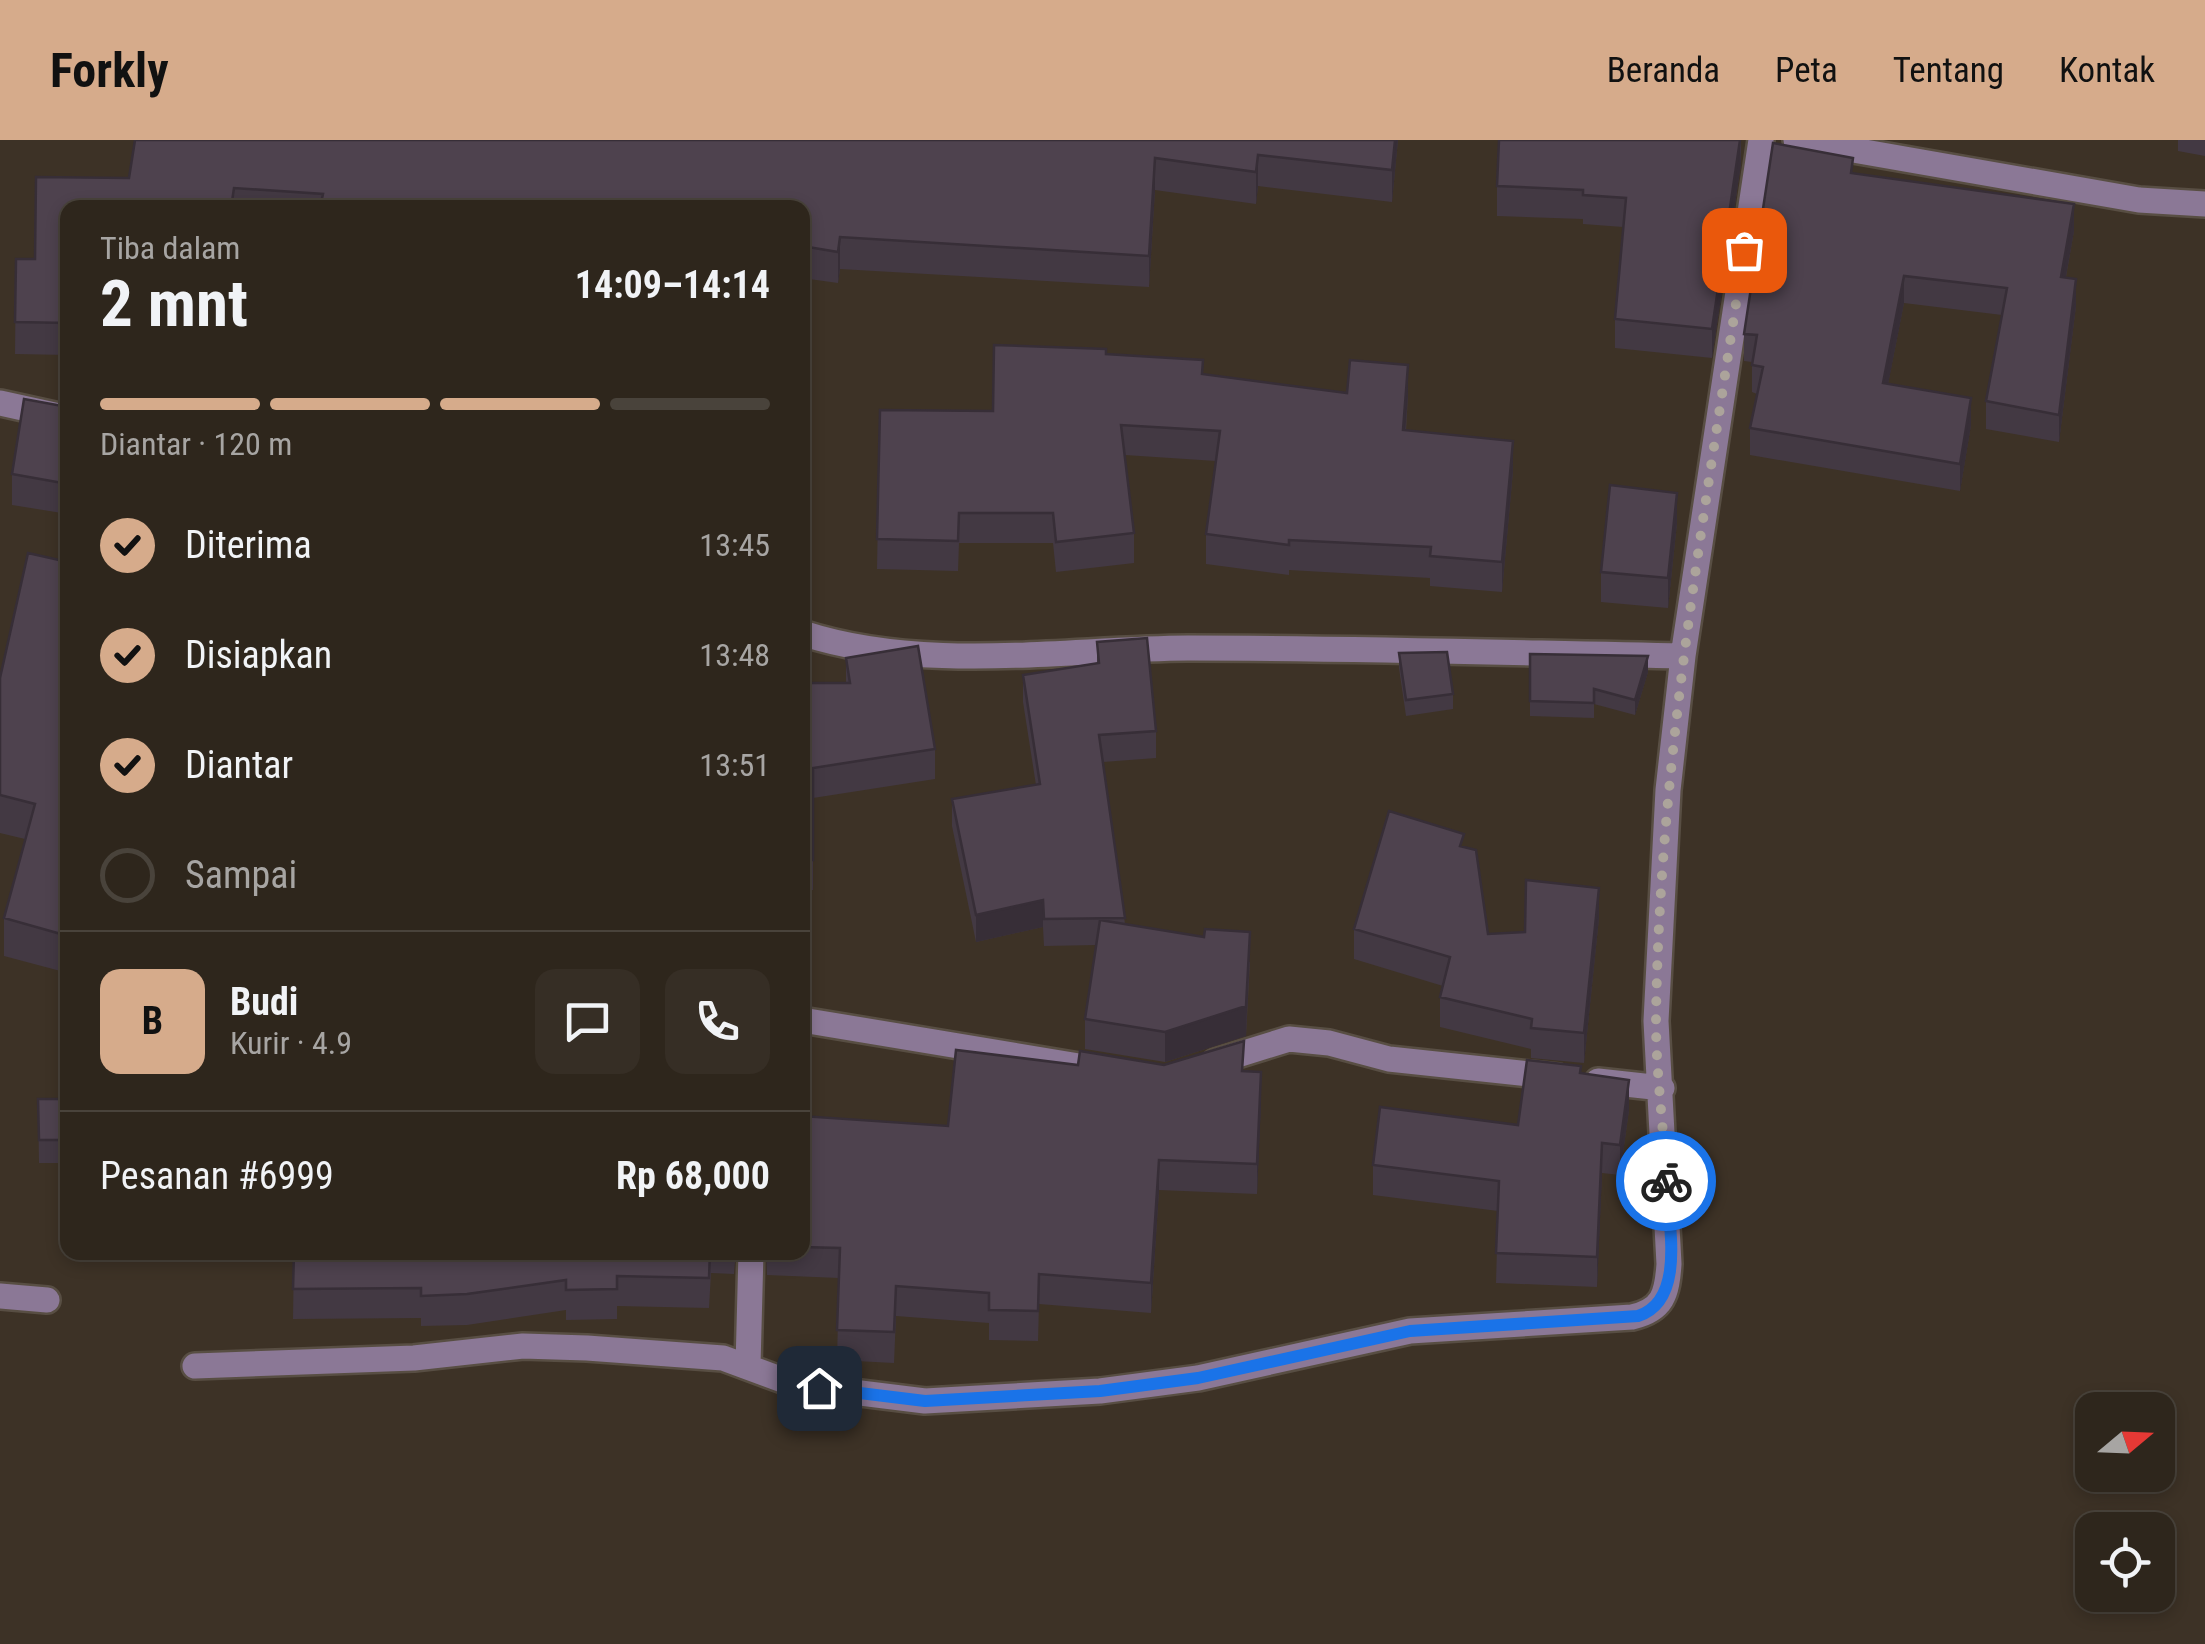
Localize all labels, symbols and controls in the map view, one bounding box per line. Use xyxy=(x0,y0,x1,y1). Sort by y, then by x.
text: Forkly xyxy=(50,42,169,99)
text: Beranda xyxy=(1607,50,1720,91)
text: Peta xyxy=(1775,50,1838,91)
text: Tentang xyxy=(1893,50,2004,91)
text: Kontak xyxy=(2059,50,2155,91)
pin xyxy=(1702,208,1787,293)
icon: bag xyxy=(1717,223,1772,278)
text: Tiba dalam xyxy=(100,229,240,267)
text: 14:09–14:14 xyxy=(575,263,770,307)
text: 2 mnt xyxy=(100,266,248,342)
text: Diantar · 120 m xyxy=(100,425,292,463)
icon: check xyxy=(100,518,155,573)
text: Diterima xyxy=(185,523,312,567)
text: 13:45 xyxy=(699,526,770,564)
icon: check xyxy=(100,628,155,683)
text: Disiapkan xyxy=(185,633,332,677)
text: 13:48 xyxy=(699,636,770,674)
icon: check xyxy=(100,738,155,793)
text: Diantar xyxy=(185,743,293,787)
text: 13:51 xyxy=(699,746,770,784)
text: Sampai xyxy=(185,853,297,897)
button: chat xyxy=(535,969,640,1074)
button: phone xyxy=(665,969,770,1074)
text: Budi xyxy=(230,980,298,1024)
text: B xyxy=(142,999,163,1043)
text: Kurir · 4.9 xyxy=(230,1024,352,1062)
courier xyxy=(1616,1131,1716,1231)
text: Pesanan #6999 xyxy=(100,1154,334,1198)
text: Rp 68,000 xyxy=(616,1154,770,1198)
icon: bike xyxy=(1639,1154,1694,1209)
pin xyxy=(777,1346,862,1431)
icon: home xyxy=(792,1361,847,1416)
north arrow xyxy=(2075,1392,2175,1492)
map controls xyxy=(2075,1392,2175,1612)
button: locate xyxy=(2075,1512,2175,1612)

